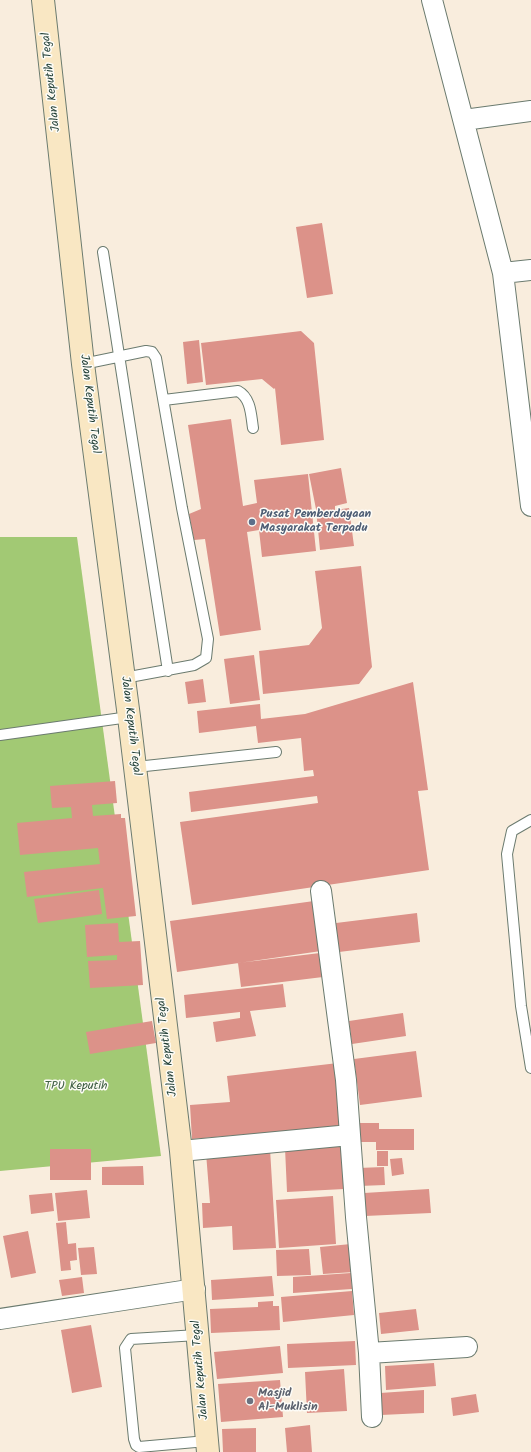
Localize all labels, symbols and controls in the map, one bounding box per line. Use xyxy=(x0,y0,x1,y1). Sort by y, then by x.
street label: Jalan Keputih Tegal xyxy=(40,32,64,132)
street label: Jalan Keputih Tegal xyxy=(76,354,102,454)
place label: Pusat Pemberdayaan Masyarakat Terpadu xyxy=(260,508,371,536)
marker: Pusat Pemberdayaan Masyarakat Terpadu xyxy=(247,517,257,527)
street label: Jalan Keputih Tegal xyxy=(117,676,143,776)
street label: Jalan Keputih Tegal xyxy=(155,997,181,1097)
park label: TPU Keputih xyxy=(45,1080,107,1094)
street label: Jalan Keputih Tegal xyxy=(189,1320,213,1420)
place label: Masjid Al-Muklisin xyxy=(258,1387,318,1415)
marker: Masjid Al-Muklisin xyxy=(245,1396,255,1406)

